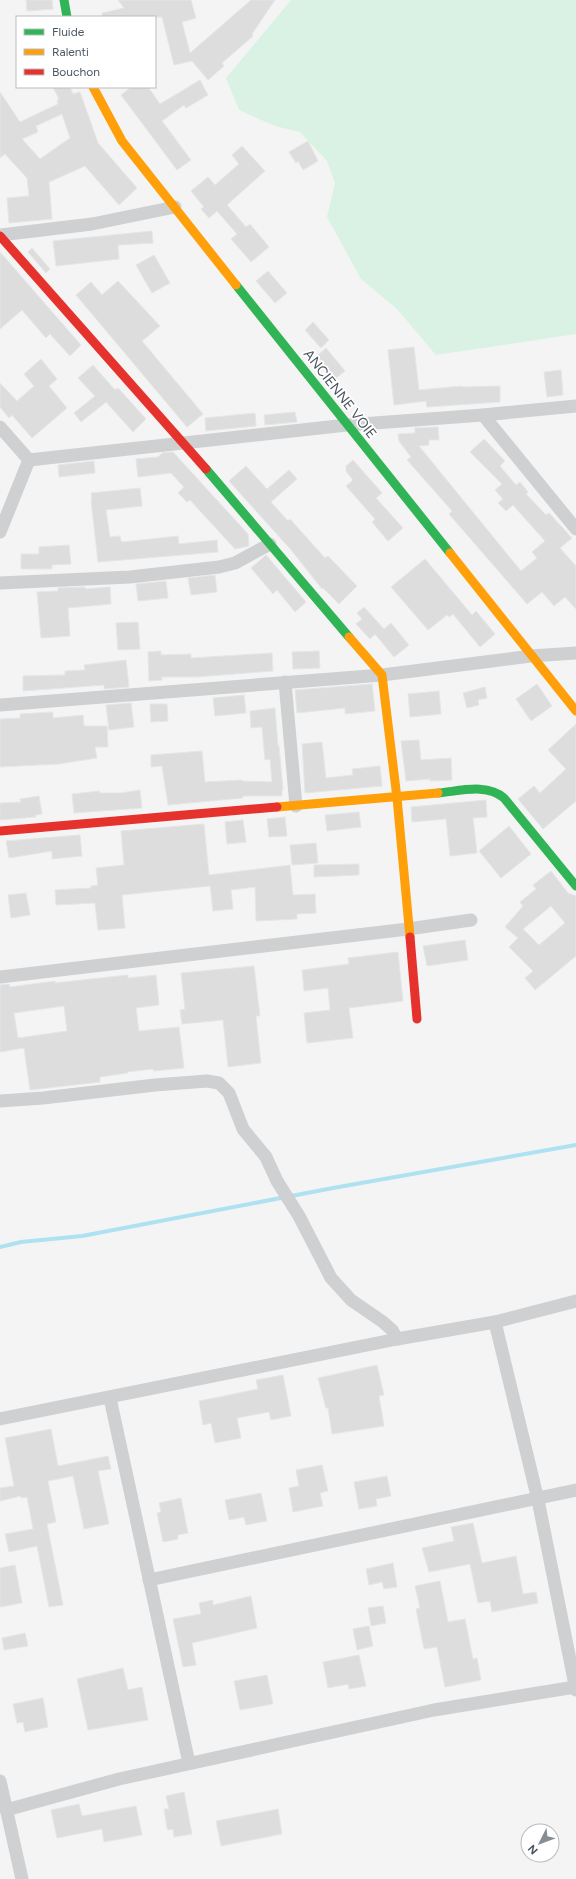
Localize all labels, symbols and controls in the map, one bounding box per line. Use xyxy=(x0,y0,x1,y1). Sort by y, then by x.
legend xyxy=(16,16,156,88)
text: Fluide xyxy=(52,25,85,39)
text: Ralenti xyxy=(52,45,89,59)
text: Bouchon xyxy=(52,65,100,79)
street label: ANCIENNE VOIE xyxy=(300,346,380,442)
north arrow xyxy=(520,1823,560,1863)
text: N xyxy=(525,1842,541,1857)

